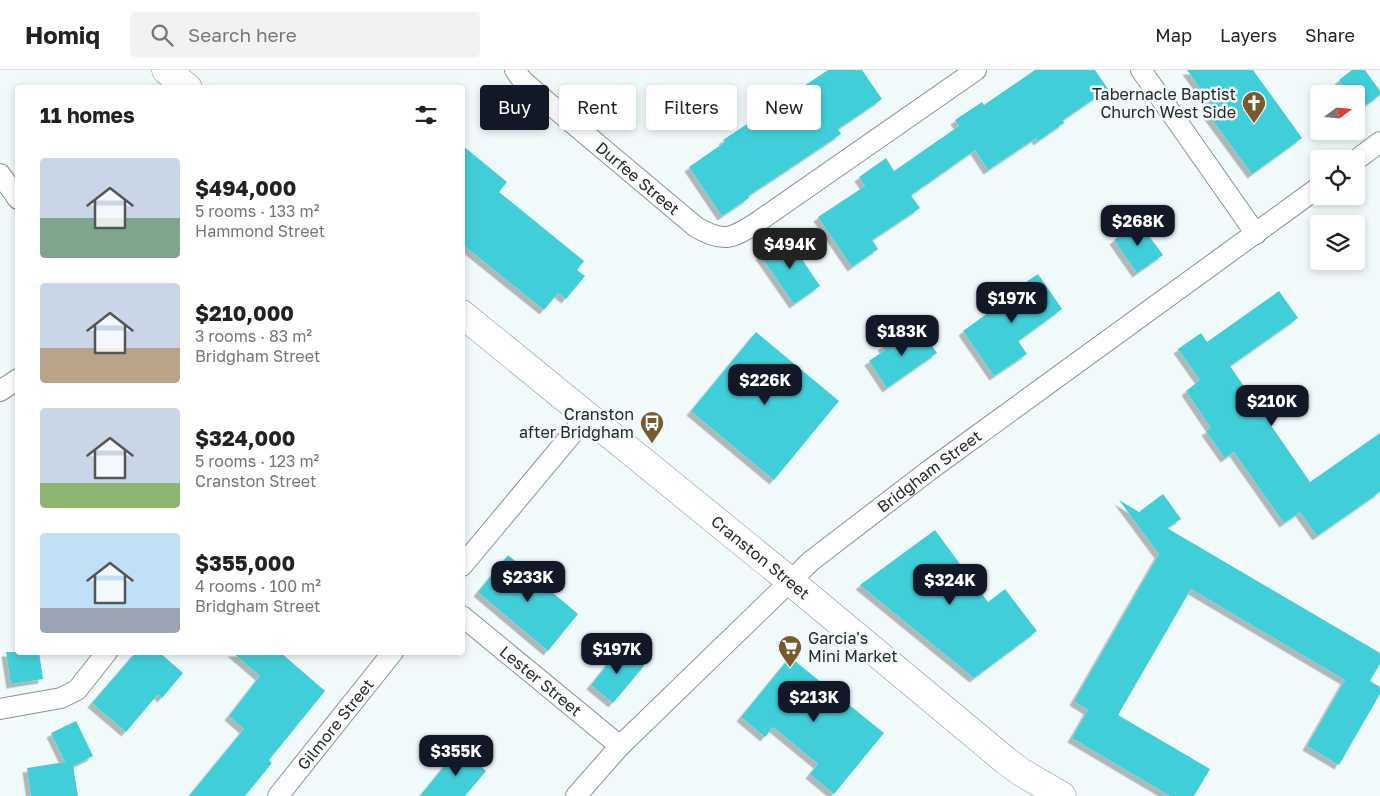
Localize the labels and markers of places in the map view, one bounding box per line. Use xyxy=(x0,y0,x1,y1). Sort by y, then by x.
place label: Tabernacle Baptist Church West Side xyxy=(1092,84,1236,122)
church icon: Tabernacle Baptist Church West Side xyxy=(1241,90,1267,124)
pin: $268K xyxy=(1103,204,1173,247)
pin: $494K xyxy=(755,228,825,270)
pin: $197K xyxy=(977,282,1047,324)
pin: $183K xyxy=(867,314,937,357)
pin: $226K xyxy=(730,364,800,406)
pin: $210K xyxy=(1237,384,1307,427)
place label: Cranston after Bridgham xyxy=(519,404,634,442)
bus stop icon: Cranston after Bridgham xyxy=(639,410,665,444)
pin: $233K xyxy=(493,560,563,603)
pin: $324K xyxy=(915,564,985,606)
place label: Garcia's Mini Market xyxy=(808,628,898,666)
pin: $197K xyxy=(582,632,652,675)
supermarket icon: Garcia's Mini Market xyxy=(777,634,803,668)
pin: $213K xyxy=(779,680,849,723)
pin: $355K xyxy=(421,734,491,777)

